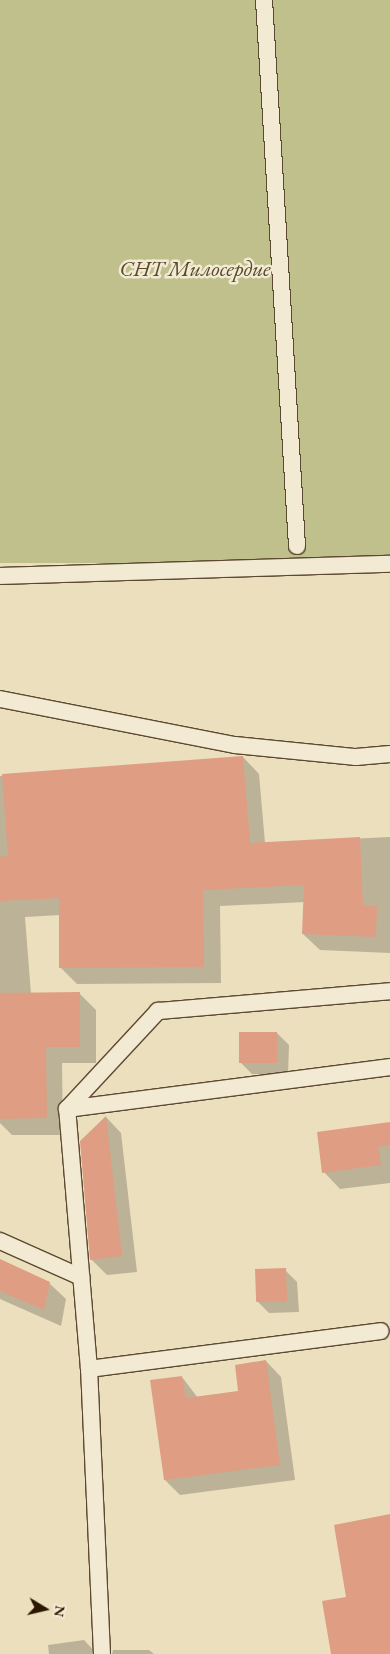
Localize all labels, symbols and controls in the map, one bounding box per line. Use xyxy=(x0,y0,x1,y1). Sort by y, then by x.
park label: СНТ Милосердие xyxy=(120,256,270,282)
north arrow xyxy=(20,1584,70,1634)
text: N xyxy=(50,1604,70,1618)

